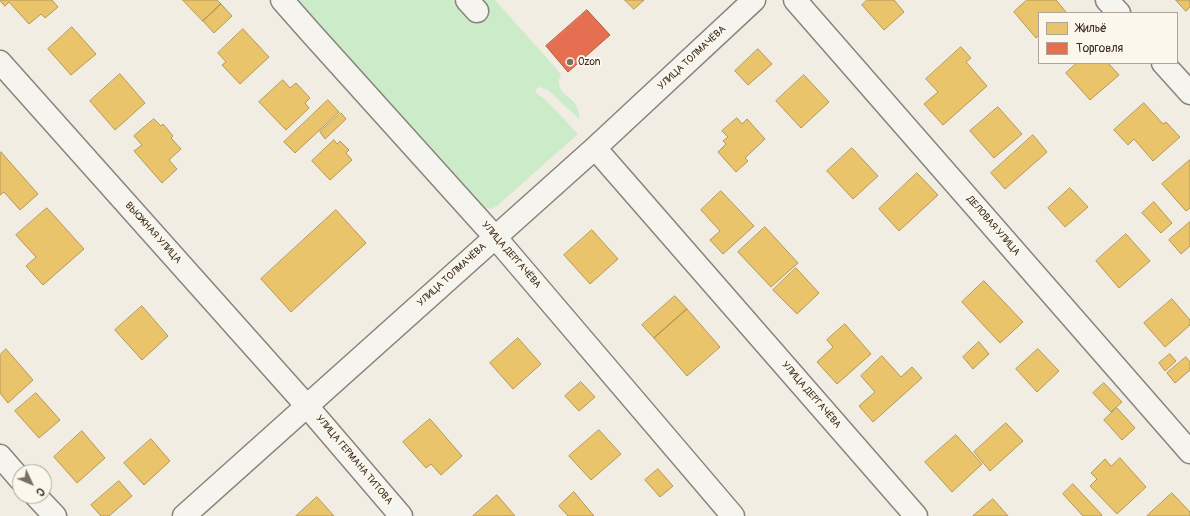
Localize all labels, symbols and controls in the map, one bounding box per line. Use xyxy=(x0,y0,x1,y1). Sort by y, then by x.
legend xyxy=(1038,12,1178,64)
text: Жильё xyxy=(1076,21,1107,36)
street label: УЛИЦА ТОЛМАЧЁВА xyxy=(655,23,729,93)
text: Торговля xyxy=(1076,41,1123,56)
place label: Ozon xyxy=(578,56,600,68)
marker: Ozon xyxy=(565,57,575,67)
street label: ДЕЛОВАЯ УЛИЦА xyxy=(964,194,1022,258)
street label: ВЬЮЖНАЯ УЛИЦА xyxy=(122,200,184,266)
street label: УЛИЦА ДЕРГАЧЁВА xyxy=(479,219,543,291)
street label: УЛИЦА ТОЛМАЧЁВА xyxy=(415,241,489,309)
street label: УЛИЦА ДЕРГАЧЁВА xyxy=(779,359,843,431)
street label: УЛИЦА ГЕРМАНА ТИТОВА xyxy=(313,413,395,507)
north arrow xyxy=(12,464,52,504)
text: С xyxy=(33,485,47,499)

